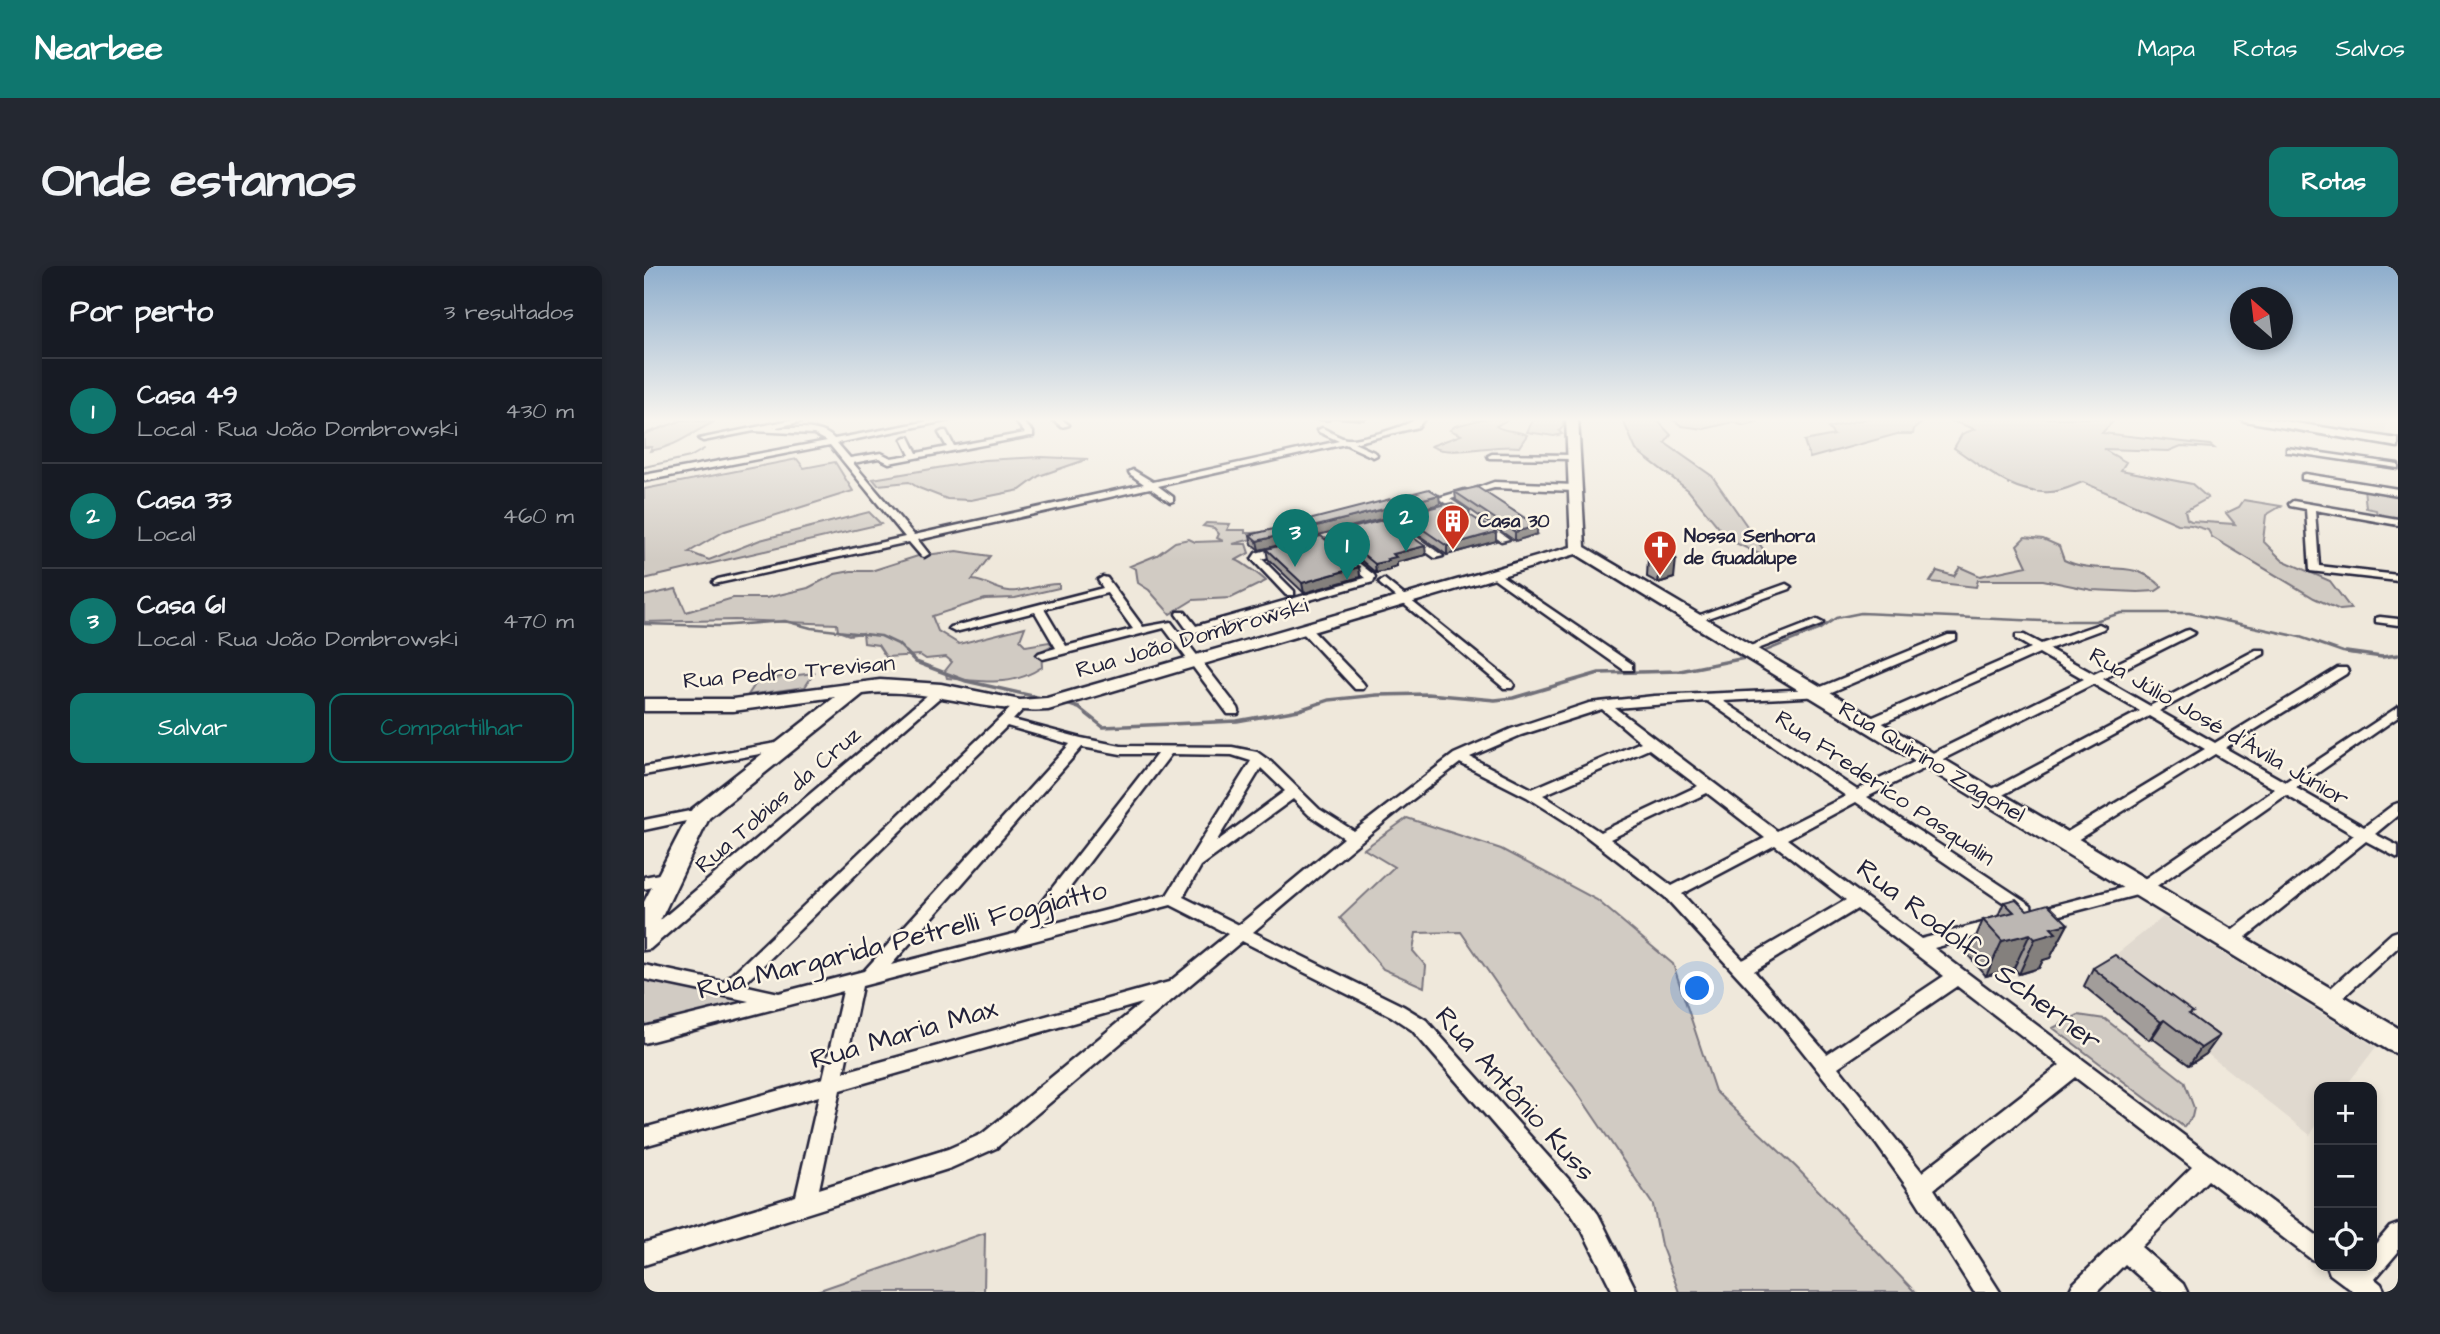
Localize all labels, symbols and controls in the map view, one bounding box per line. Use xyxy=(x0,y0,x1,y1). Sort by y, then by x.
text: Nearbee xyxy=(35,26,163,72)
text: Mapa xyxy=(2137,32,2195,66)
text: Rotas xyxy=(2233,32,2298,66)
text: Salvos xyxy=(2336,32,2405,66)
button: Rotas xyxy=(2269,147,2398,217)
text: Onde estamos xyxy=(42,148,357,216)
north arrow xyxy=(2230,287,2293,350)
text: Por perto xyxy=(70,291,213,333)
text: 3 resultados xyxy=(444,296,574,328)
text: Casa 49 xyxy=(137,377,238,413)
text: 1 xyxy=(92,395,94,427)
text: 430 m xyxy=(505,395,574,427)
text: Local · Rua João Dombrowski xyxy=(137,413,457,445)
text: Casa 33 xyxy=(137,482,232,518)
pin: 2 xyxy=(1383,494,1429,552)
text: 2 xyxy=(86,500,100,532)
text: 460 m xyxy=(502,500,574,532)
building icon: Casa 30 xyxy=(1434,502,1472,551)
place label: Casa 30 xyxy=(1478,508,1550,535)
pin: 3 xyxy=(1272,509,1318,567)
text: Local xyxy=(137,518,196,550)
pin: 1 xyxy=(1324,522,1370,580)
place label: Nossa Senhora de Guadalupe xyxy=(1683,523,1816,572)
church icon: Nossa Senhora de Guadalupe xyxy=(1641,528,1679,577)
text: Casa 61 xyxy=(137,587,225,623)
street label: Rua João Dombrowski xyxy=(1072,589,1312,686)
text: 3 xyxy=(87,605,99,637)
text: 470 m xyxy=(503,605,574,637)
text: Local · Rua João Dombrowski xyxy=(137,623,457,655)
street label: Rua Júlio José d'Ávila Júnior xyxy=(2083,639,2355,815)
street label: Rua Pedro Trevisan xyxy=(682,647,896,697)
button: Salvar xyxy=(70,693,315,763)
button: Compartilhar xyxy=(329,693,574,763)
street label: Rua Quirino Zagonel xyxy=(1832,694,2031,831)
street label: Rua Frederico Pasqualin xyxy=(1769,702,2001,874)
street label: Rua Tobias da Cruz xyxy=(688,719,868,881)
street label: Rua Rodolfo Scherner xyxy=(1848,850,2110,1060)
street label: Rua Margarida Petrelli Foggiatto xyxy=(693,870,1111,1011)
your location xyxy=(1680,971,1714,1005)
street label: Rua Maria Max xyxy=(806,988,1003,1079)
street label: Rua Antônio Kuss xyxy=(1426,998,1604,1190)
map controls xyxy=(2314,1082,2377,1271)
button: + xyxy=(2314,1082,2377,1145)
button: − xyxy=(2314,1145,2377,1208)
button: locate xyxy=(2314,1208,2377,1271)

